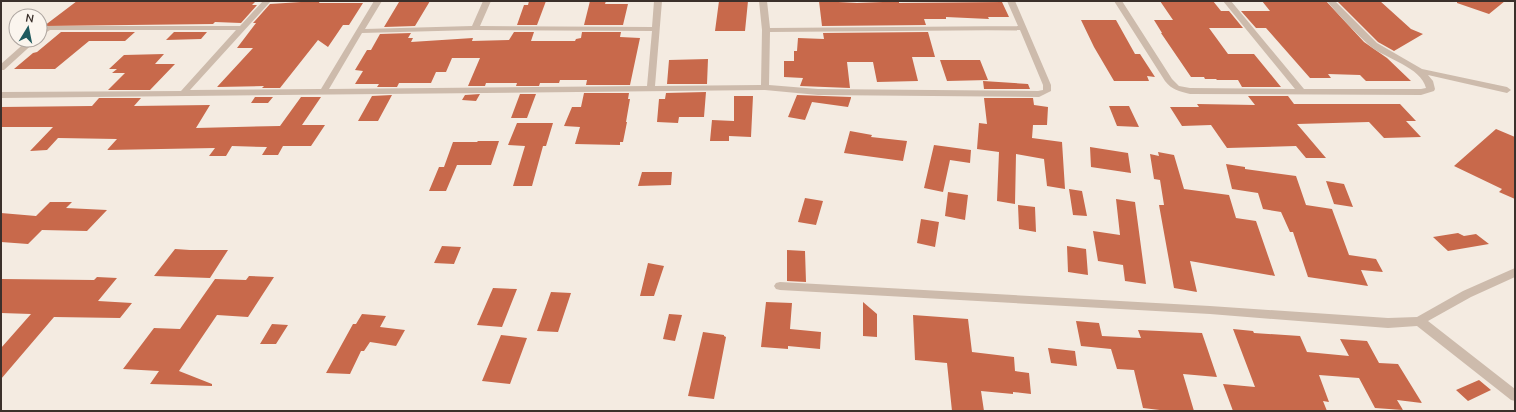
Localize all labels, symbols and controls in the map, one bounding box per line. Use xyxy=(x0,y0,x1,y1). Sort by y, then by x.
north arrow xyxy=(8,8,48,48)
text: N xyxy=(24,11,35,26)

